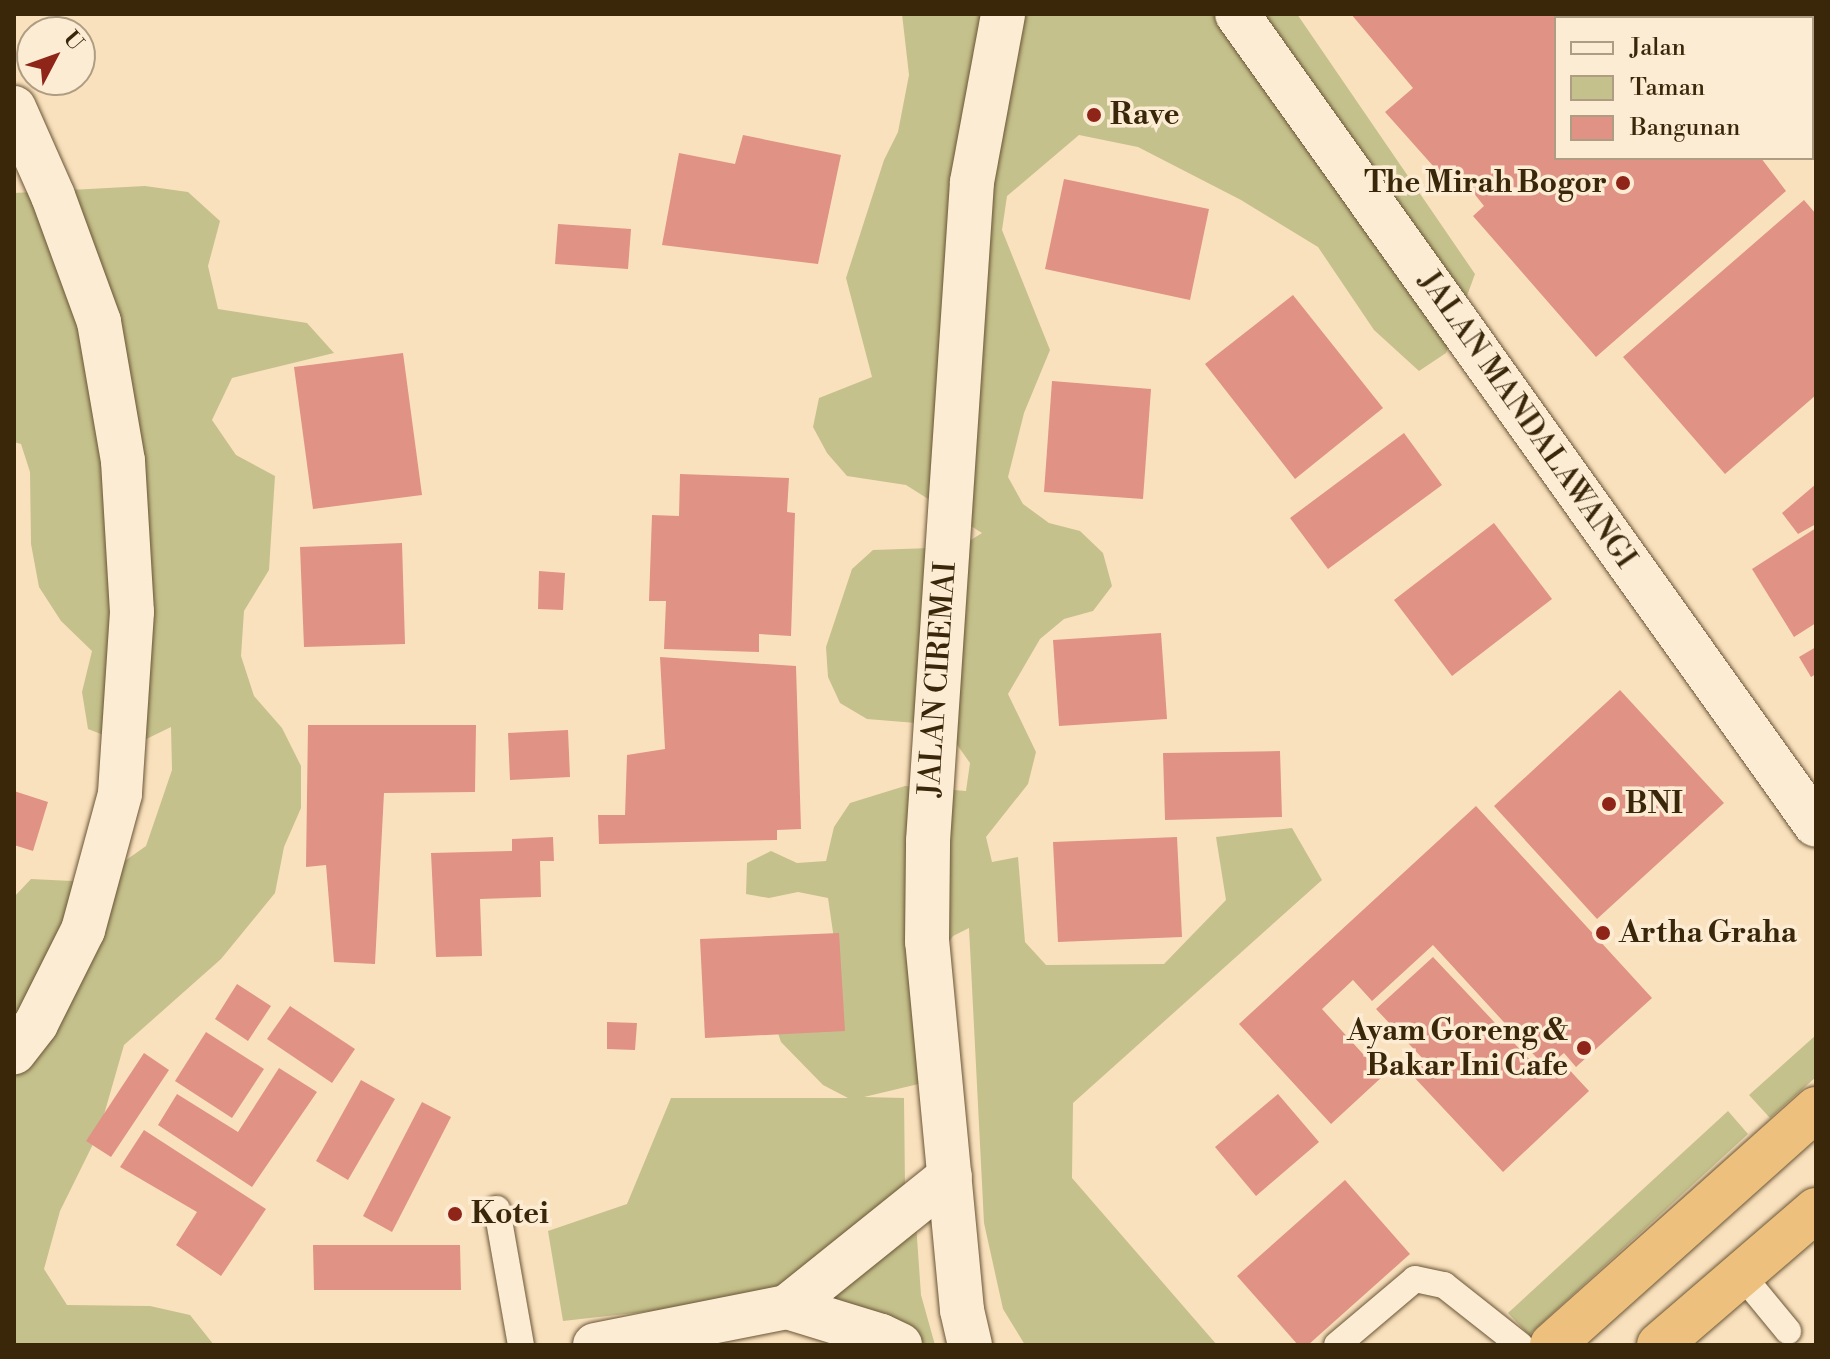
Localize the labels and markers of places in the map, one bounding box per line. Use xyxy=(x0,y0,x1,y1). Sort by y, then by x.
place label: Rave xyxy=(1110,97,1180,133)
marker: Rave xyxy=(1085,106,1103,124)
place label: The Mirah Bogor xyxy=(1364,165,1607,201)
marker: The Mirah Bogor xyxy=(1614,174,1632,192)
place label: BNI xyxy=(1625,786,1683,822)
marker: BNI xyxy=(1600,795,1618,813)
place label: Artha Graha xyxy=(1619,915,1797,951)
marker: Artha Graha xyxy=(1594,924,1612,942)
place label: Ayam Goreng & Bakar Ini Cafe xyxy=(1347,1013,1568,1084)
marker: Ayam Goreng & Bakar Ini Cafe xyxy=(1575,1039,1593,1057)
place label: Kotei xyxy=(471,1196,549,1232)
marker: Kotei xyxy=(446,1205,464,1223)

